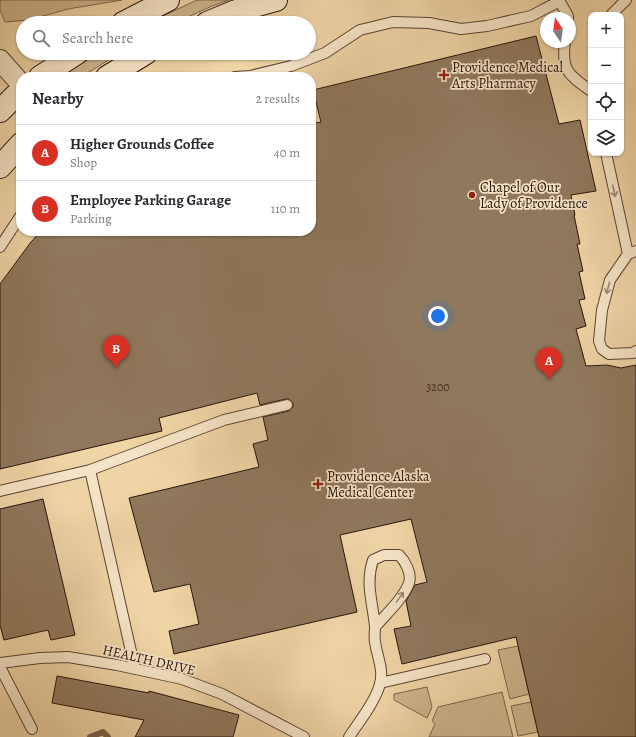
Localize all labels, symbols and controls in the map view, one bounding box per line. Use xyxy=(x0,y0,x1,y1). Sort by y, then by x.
north arrow xyxy=(540,12,576,48)
map controls xyxy=(588,12,624,156)
button: + xyxy=(588,12,624,48)
search box xyxy=(16,16,316,60)
icon: search xyxy=(30,27,52,49)
text: Search here xyxy=(62,28,133,48)
button: − xyxy=(588,48,624,84)
place label: Providence Medical Arts Pharmacy xyxy=(451,58,564,93)
marker: Providence Medical Arts Pharmacy xyxy=(439,70,449,80)
button: locate xyxy=(588,84,624,120)
text: Nearby xyxy=(32,87,83,110)
text: 2 results xyxy=(256,90,300,107)
button: layers xyxy=(588,120,624,156)
text: Higher Grounds Coffee xyxy=(70,134,214,154)
text: A xyxy=(41,144,49,161)
text: 40 m xyxy=(274,144,300,161)
text: Shop xyxy=(70,154,97,171)
place label: Chapel of Our Lady of Providence xyxy=(480,178,588,213)
one-way arrow xyxy=(611,184,619,197)
text: Employee Parking Garage xyxy=(70,190,231,210)
marker: Chapel of Our Lady of Providence xyxy=(467,190,477,200)
text: B xyxy=(41,200,49,217)
text: 110 m xyxy=(271,200,300,217)
text: Parking xyxy=(70,210,112,227)
one-way arrow xyxy=(604,281,611,294)
your location xyxy=(428,306,448,326)
pin: B xyxy=(103,335,129,368)
pin: A xyxy=(536,347,562,380)
house number: 3200 xyxy=(426,379,450,395)
place label: Providence Alaska Medical Center xyxy=(327,467,430,502)
marker: Providence Alaska Medical Center xyxy=(312,478,324,490)
one-way arrow xyxy=(396,592,404,603)
street label: HEALTH DRIVE xyxy=(101,640,197,680)

